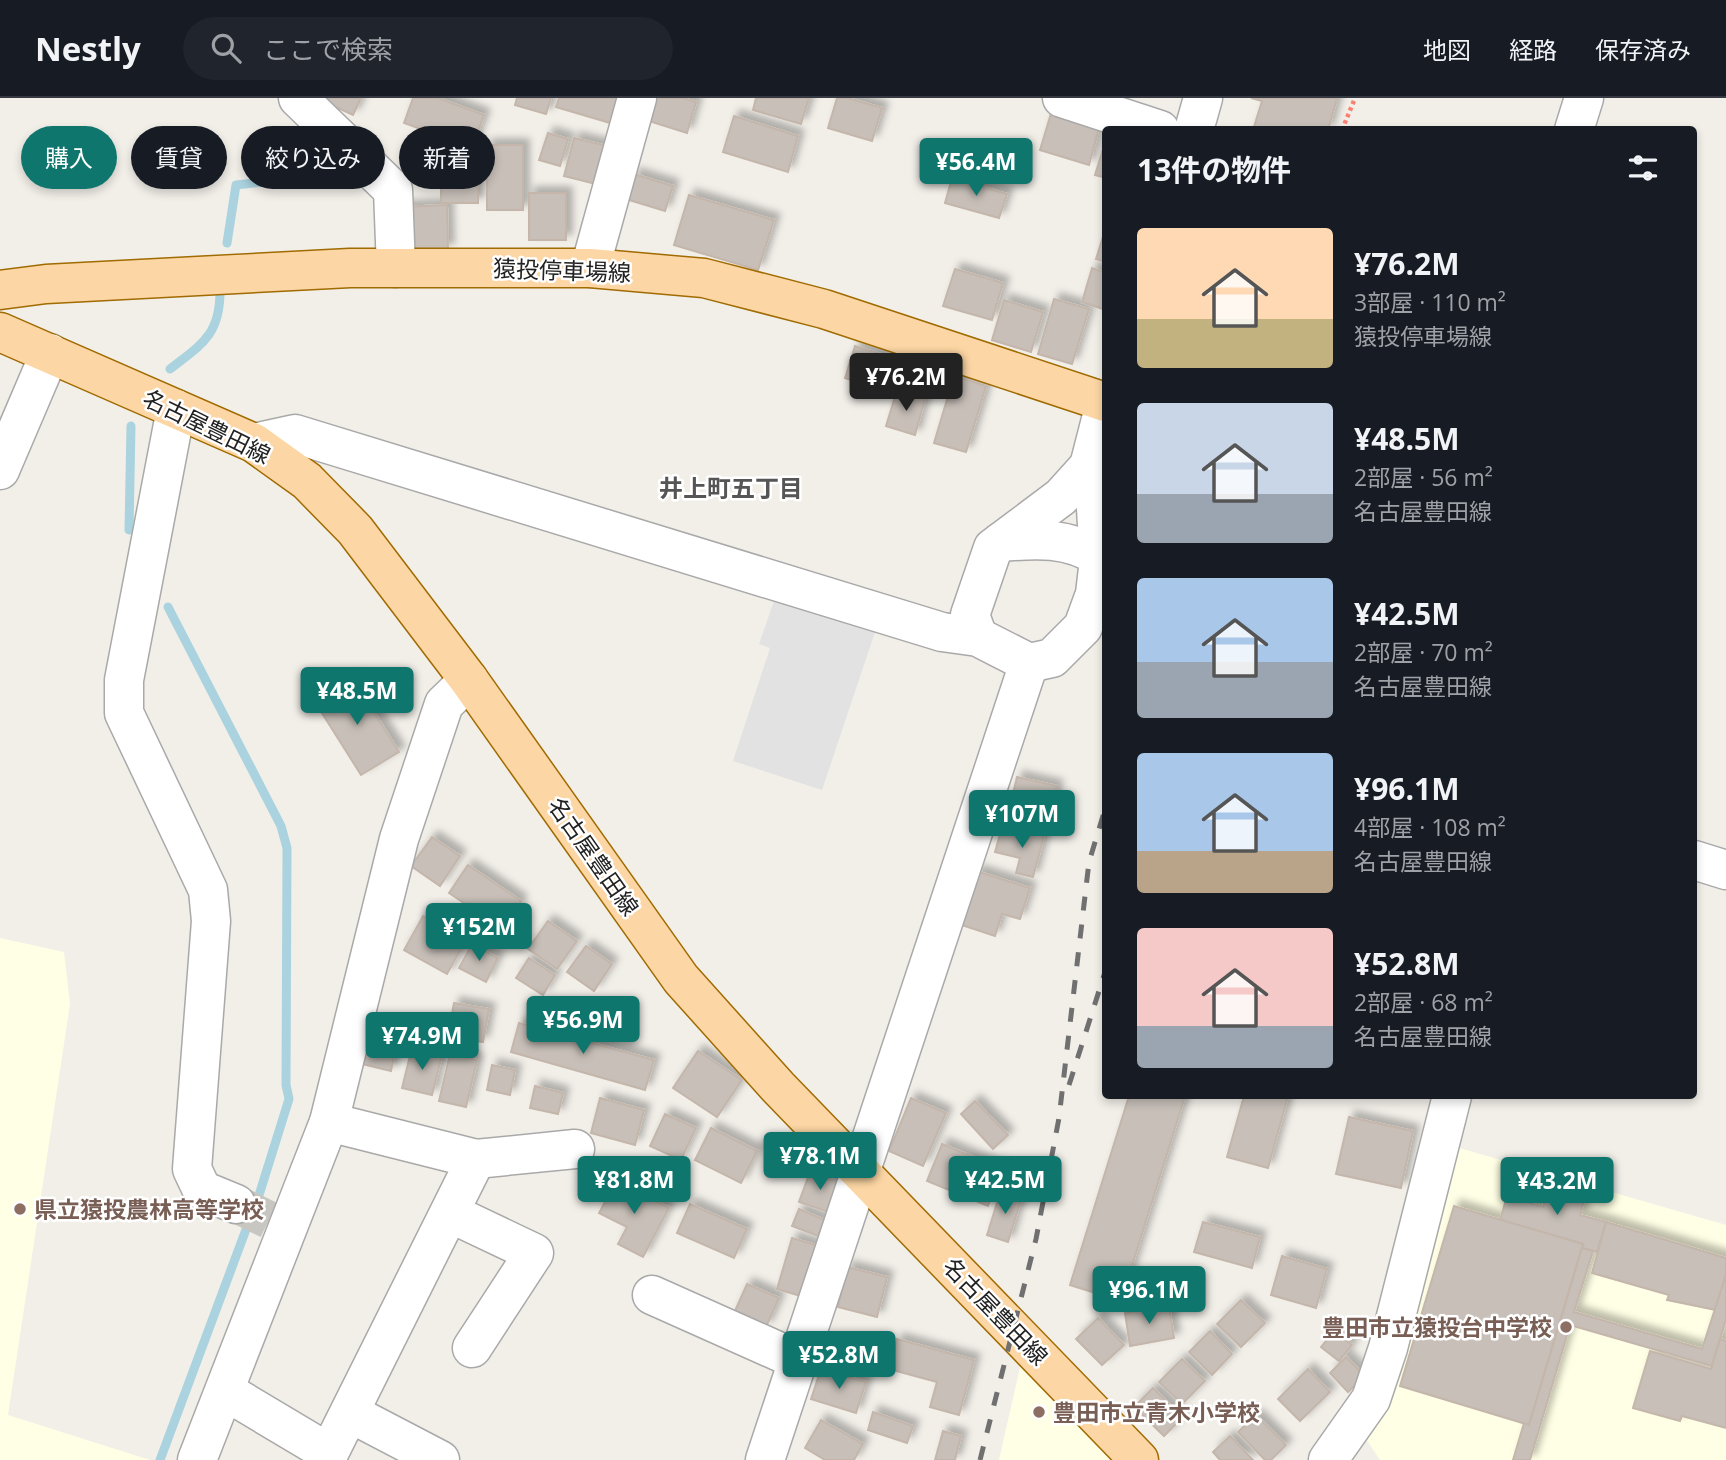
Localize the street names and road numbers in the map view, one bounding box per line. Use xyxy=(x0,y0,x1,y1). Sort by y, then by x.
street label: 猿投停車場線 xyxy=(492,252,632,288)
street label: 名古屋豊田線 xyxy=(138,381,276,471)
street label: 名古屋豊田線 xyxy=(541,790,647,922)
street label: 名古屋豊田線 xyxy=(937,1250,1055,1372)

